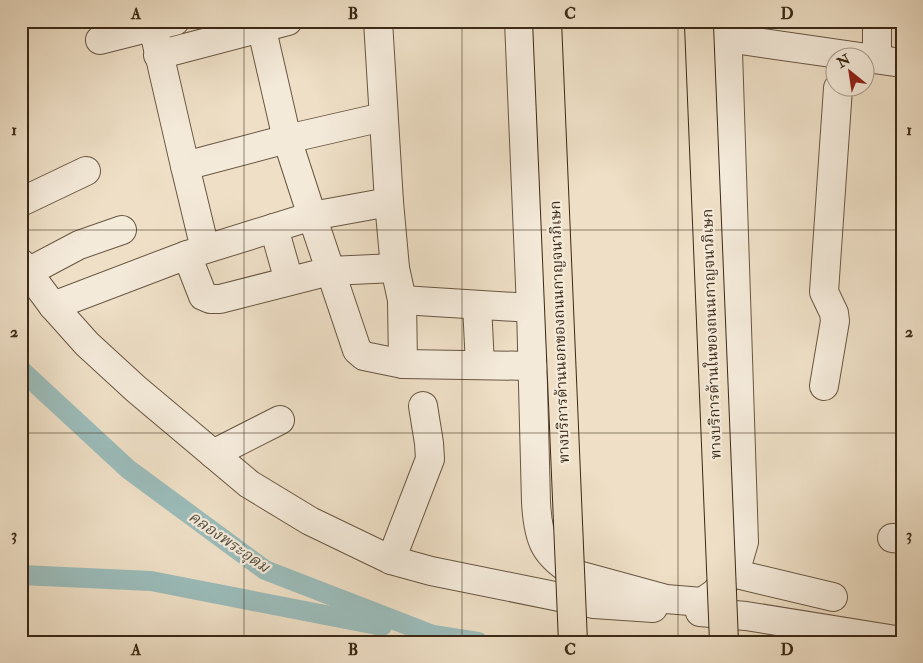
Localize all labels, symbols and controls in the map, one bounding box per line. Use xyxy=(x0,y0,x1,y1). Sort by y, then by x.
text: A xyxy=(130,4,142,24)
text: B xyxy=(348,4,358,24)
text: C xyxy=(564,4,576,24)
text: D xyxy=(780,4,794,24)
north arrow xyxy=(826,48,876,98)
text: N xyxy=(833,50,854,72)
text: 1 xyxy=(11,120,17,140)
text: 1 xyxy=(906,120,912,140)
street label: ทางบริการด้านนอกของถนนกาญจนาภิเษก xyxy=(546,200,574,464)
street label: ทางบริการด้านในของถนนกาญจนาภิเษก xyxy=(696,209,726,460)
text: 2 xyxy=(10,322,18,342)
text: 2 xyxy=(905,322,913,342)
water label: คลองพระอุดม xyxy=(185,507,275,578)
text: 3 xyxy=(11,525,17,545)
text: 3 xyxy=(906,525,912,545)
text: A xyxy=(130,640,142,660)
text: B xyxy=(348,640,358,660)
text: C xyxy=(564,640,576,660)
text: D xyxy=(780,640,794,660)

